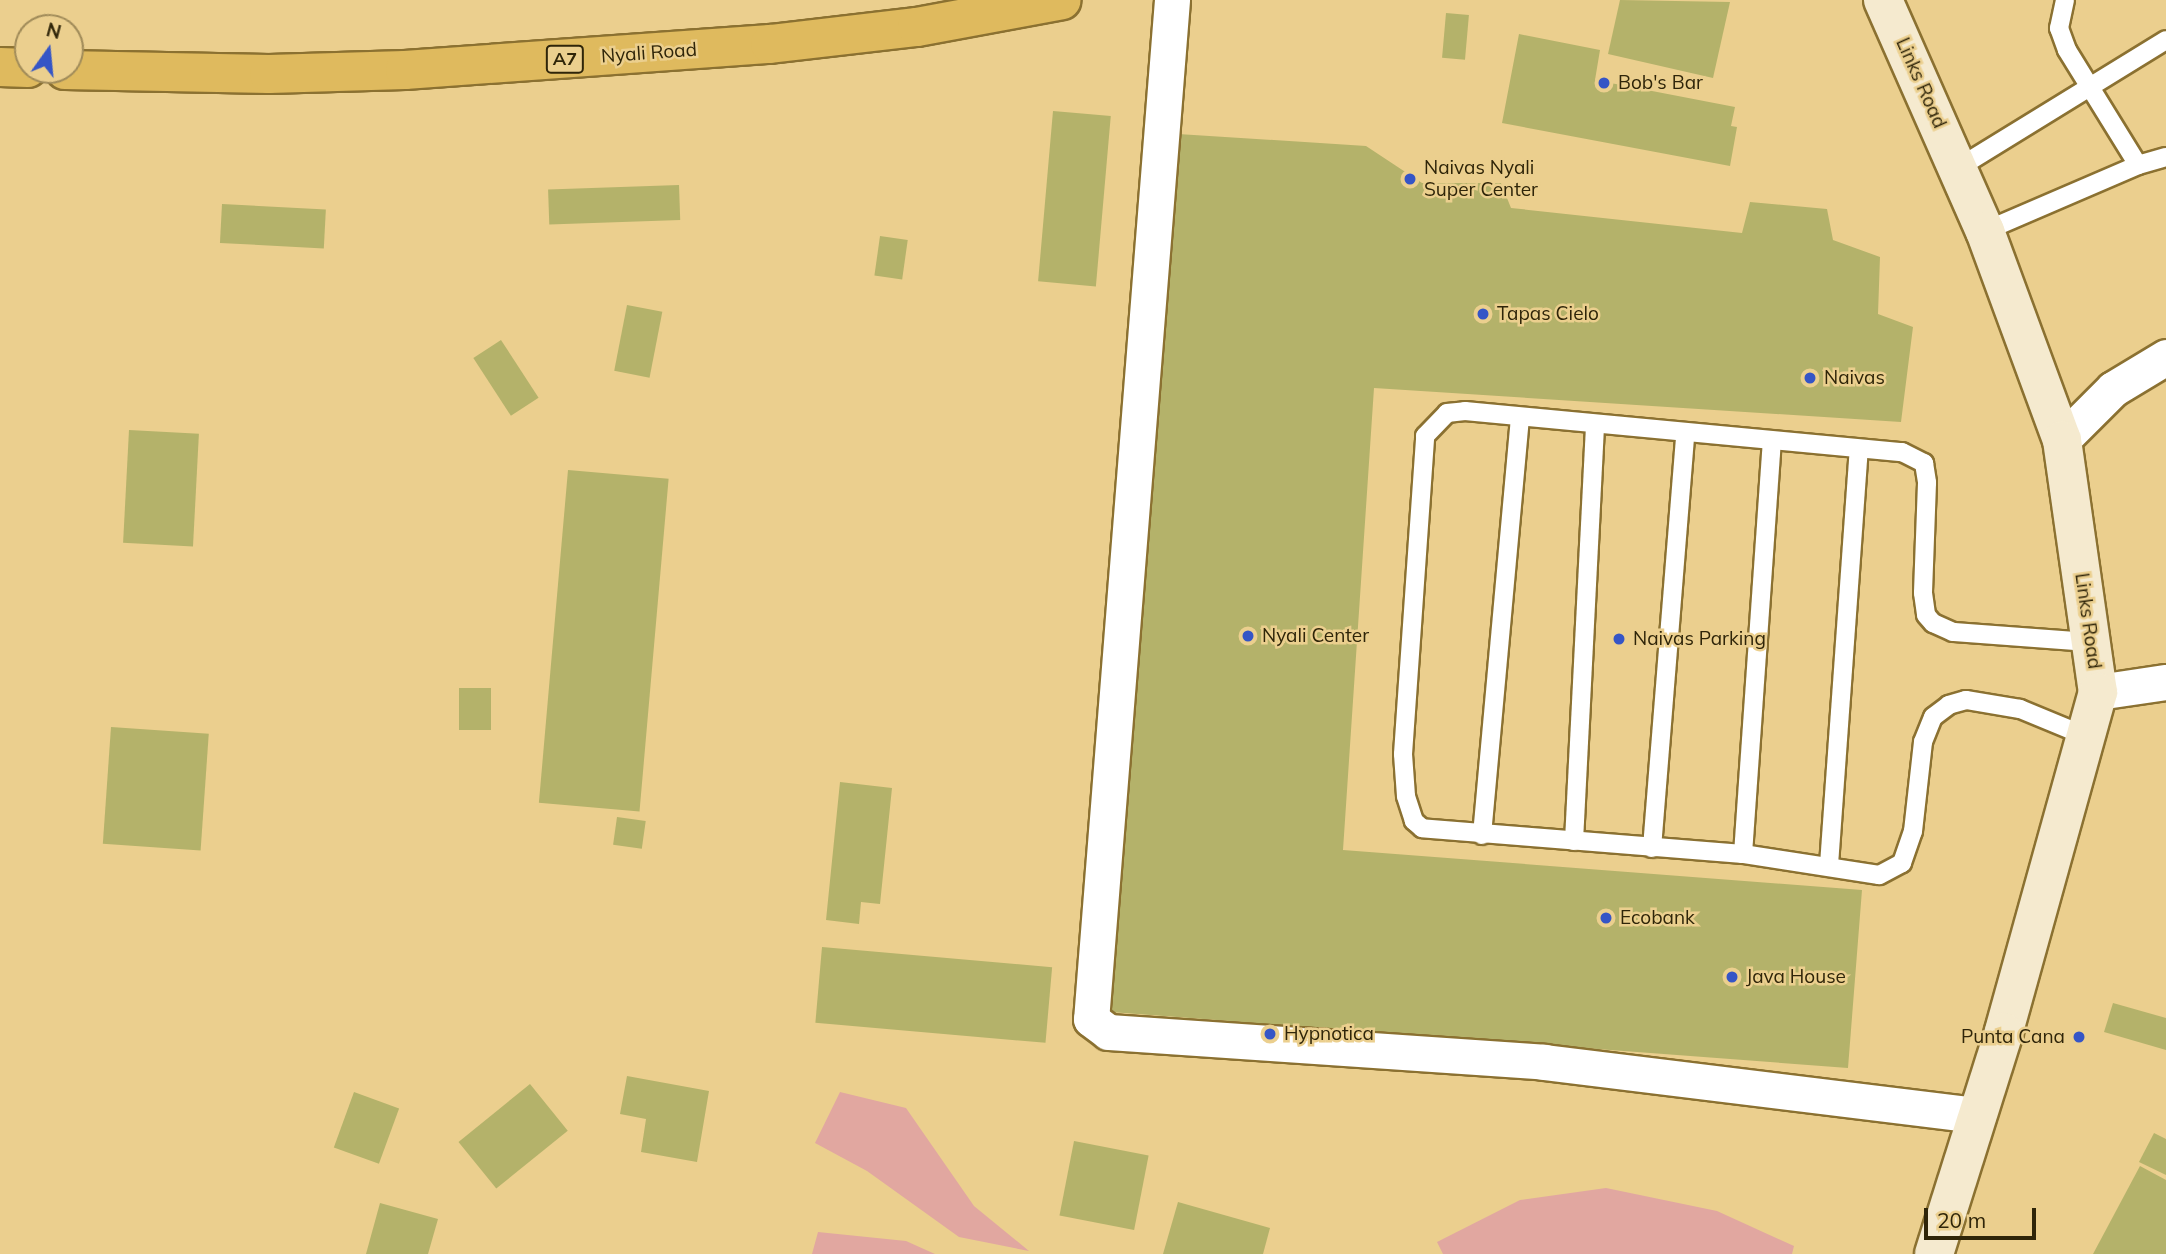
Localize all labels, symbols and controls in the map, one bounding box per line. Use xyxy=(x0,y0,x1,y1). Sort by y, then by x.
north arrow xyxy=(14,14,84,84)
text: N xyxy=(44,17,64,44)
street label: Links Road xyxy=(1891,34,1951,132)
street label: Nyali Road xyxy=(600,38,698,68)
road number: A7 xyxy=(546,44,584,74)
place label: Bob's Bar xyxy=(1618,72,1703,94)
marker: Bob's Bar xyxy=(1596,75,1612,91)
place label: Naivas Nyali Super Center xyxy=(1424,157,1538,201)
marker: Naivas Nyali Super Center xyxy=(1402,171,1418,187)
place label: Tapas Cielo xyxy=(1497,303,1599,325)
marker: Tapas Cielo xyxy=(1475,306,1491,322)
place label: Naivas xyxy=(1824,367,1885,389)
marker: Naivas xyxy=(1802,370,1818,386)
street label: Links Road xyxy=(2070,572,2106,670)
place label: Nyali Center xyxy=(1262,625,1369,647)
marker: Nyali Center xyxy=(1240,628,1256,644)
place label: Naivas Parking xyxy=(1633,628,1766,650)
marker: Naivas Parking xyxy=(1611,631,1627,647)
place label: Ecobank xyxy=(1620,907,1695,929)
marker: Ecobank xyxy=(1598,910,1614,926)
place label: Java House xyxy=(1746,966,1846,988)
marker: Java House xyxy=(1724,969,1740,985)
place label: Hypnotica xyxy=(1284,1023,1374,1045)
marker: Hypnotica xyxy=(1262,1026,1278,1042)
place label: Punta Cana xyxy=(1961,1026,2065,1048)
marker: Punta Cana xyxy=(2071,1029,2087,1045)
scale bar xyxy=(1928,1194,2040,1238)
text: 20 m xyxy=(1937,1207,1986,1233)

